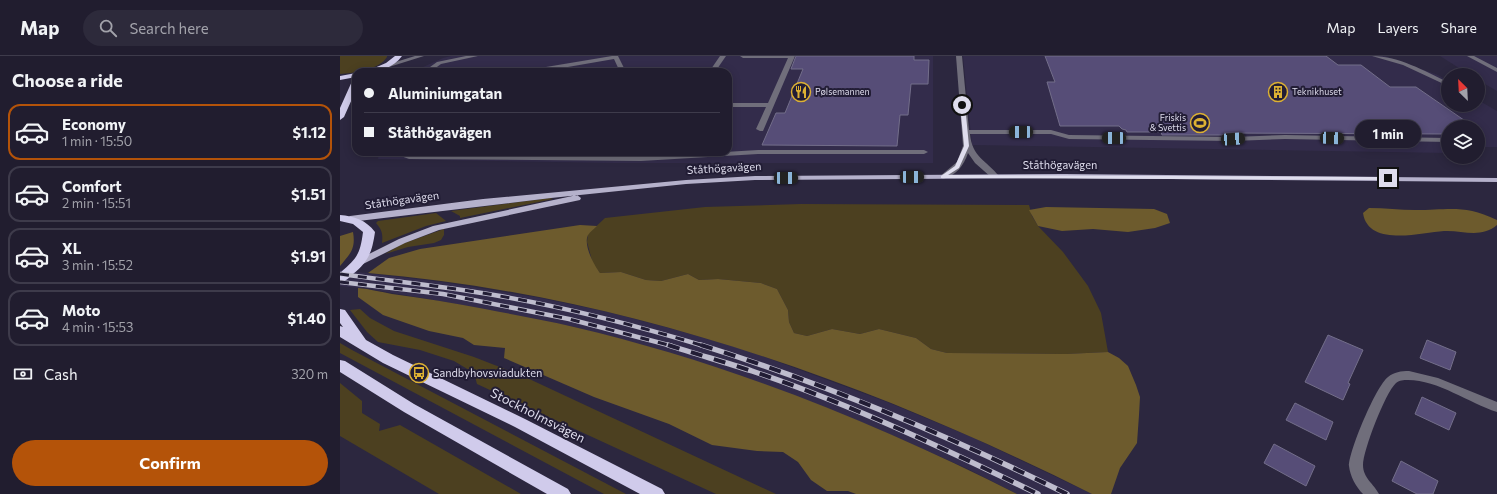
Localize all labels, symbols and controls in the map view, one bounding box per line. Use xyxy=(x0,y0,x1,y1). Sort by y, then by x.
search box xyxy=(83,10,363,46)
text: Map xyxy=(20,16,59,39)
icon: search xyxy=(97,17,119,39)
text: Search here xyxy=(129,19,209,37)
text: Map xyxy=(1327,19,1355,36)
text: Layers xyxy=(1377,19,1419,36)
text: Share xyxy=(1441,19,1477,36)
north arrow xyxy=(1441,68,1485,112)
map controls xyxy=(1441,68,1485,164)
text: Choose a ride xyxy=(12,69,123,91)
restaurant icon: Pølsemannen xyxy=(790,81,812,103)
building icon: Teknikhuset xyxy=(1267,81,1289,103)
text: Aluminiumgatan xyxy=(388,84,502,102)
place label: Pølsemannen xyxy=(815,86,870,97)
place label: Teknikhuset xyxy=(1292,86,1342,97)
route start xyxy=(953,96,971,114)
place label: Friskis & Svettis xyxy=(1150,112,1186,133)
sports icon: Friskis & Svettis xyxy=(1189,112,1211,134)
icon: car xyxy=(14,114,50,150)
text: Economy xyxy=(62,115,126,133)
callout: 1 min xyxy=(1355,120,1421,148)
button: layers xyxy=(1441,120,1485,164)
text: $1.12 xyxy=(292,123,326,141)
text: Ståthögavägen xyxy=(388,123,491,141)
car xyxy=(1009,126,1033,138)
text: 1 min xyxy=(1373,126,1403,142)
car xyxy=(1102,132,1126,144)
car xyxy=(1221,132,1245,146)
car xyxy=(1320,132,1344,144)
text: 1 min · 15:50 xyxy=(62,133,132,149)
street label: Ståthögavägen xyxy=(1023,158,1097,171)
street label: Ståthögavägen xyxy=(686,159,762,176)
route end xyxy=(1379,169,1397,187)
car xyxy=(900,171,924,183)
car xyxy=(774,172,798,184)
icon: car xyxy=(14,176,50,212)
text: Comfort xyxy=(62,177,122,195)
text: $1.51 xyxy=(291,185,326,203)
street label: Ståthögavägen xyxy=(364,188,440,211)
text: 2 min · 15:51 xyxy=(62,195,131,211)
icon: car xyxy=(14,238,50,274)
text: XL xyxy=(62,239,81,257)
text: $1.91 xyxy=(291,247,326,265)
text: 3 min · 15:52 xyxy=(62,257,133,273)
icon: car xyxy=(14,300,50,336)
text: Moto xyxy=(62,301,101,319)
text: $1.40 xyxy=(288,309,326,327)
text: 4 min · 15:53 xyxy=(62,319,133,335)
bus stop icon: Sandbyhovsviadukten xyxy=(408,362,430,384)
icon: cash xyxy=(12,363,34,385)
text: Cash xyxy=(44,365,78,383)
text: 320 m xyxy=(291,366,328,382)
place label: Sandbyhovsviadukten xyxy=(433,366,542,379)
street label: Stockholmsvägen xyxy=(488,384,588,446)
button: Confirm xyxy=(12,440,328,486)

